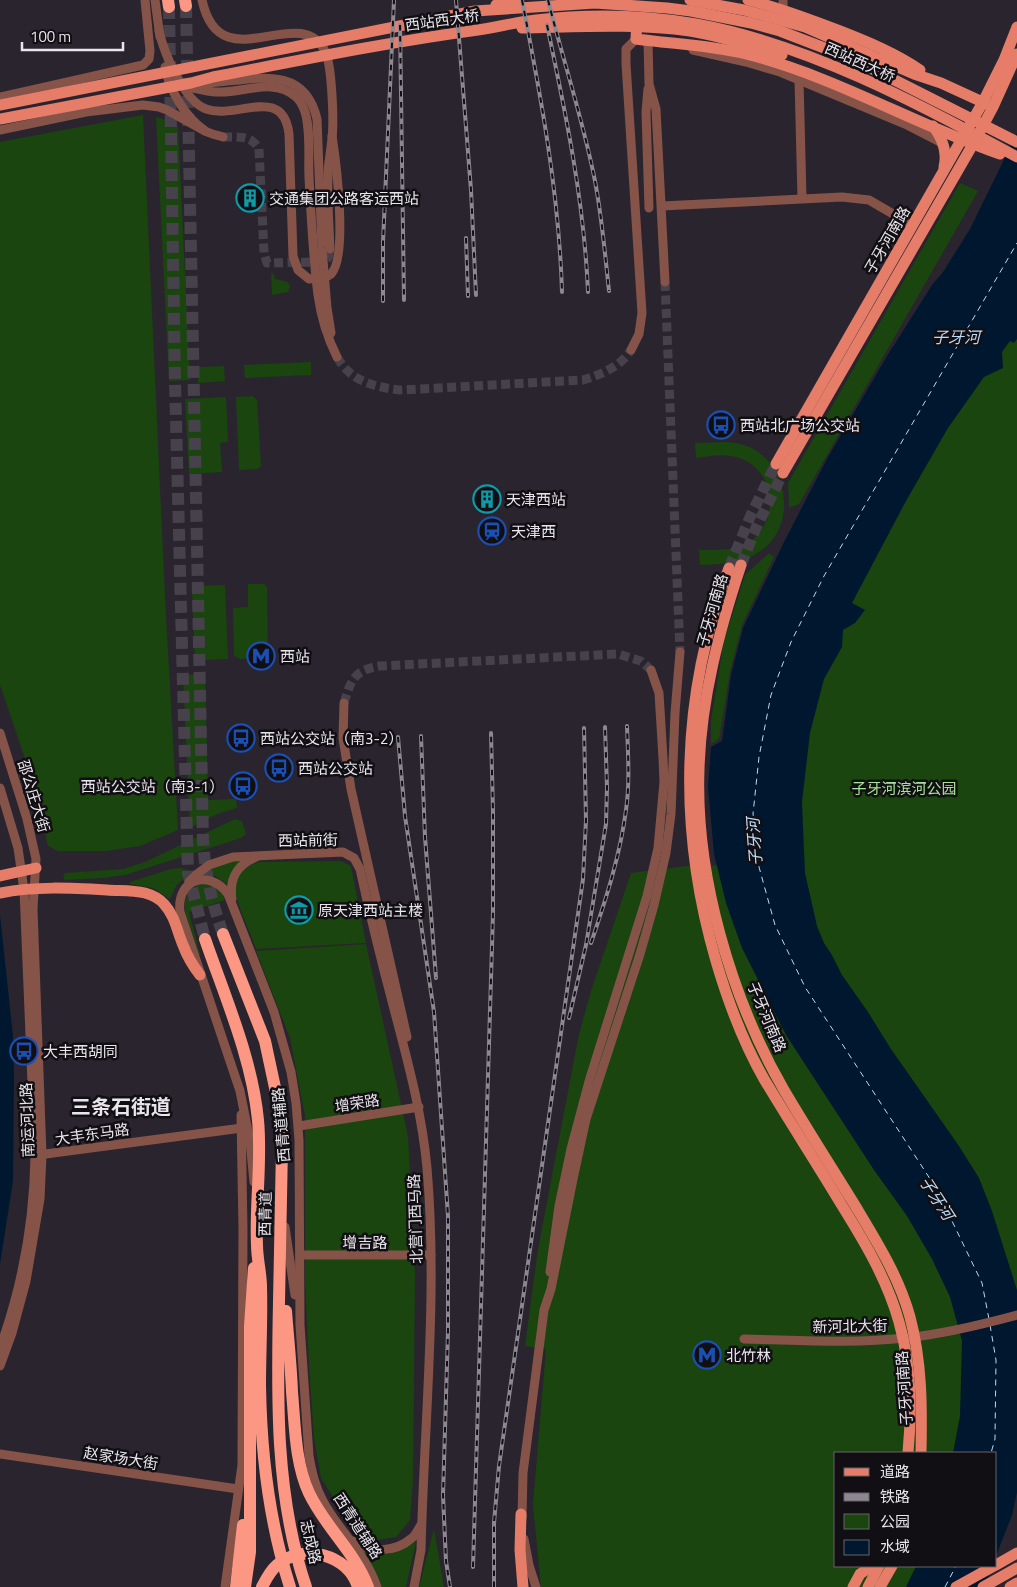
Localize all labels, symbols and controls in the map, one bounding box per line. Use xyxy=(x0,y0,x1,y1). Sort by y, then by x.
street label: 西站西大桥 xyxy=(403,3,481,37)
scale bar xyxy=(22,20,124,52)
text: 100 m xyxy=(30,25,71,48)
street label: 西站西大桥 xyxy=(821,36,899,88)
building icon: 交通集团公路客运西站 xyxy=(235,183,265,213)
place label: 交通集团公路客运西站 xyxy=(269,187,419,210)
street label: 子牙河南路 xyxy=(858,202,916,278)
water label: 子牙河 xyxy=(932,325,983,349)
bus stop icon: 西站北广场公交站 xyxy=(706,410,736,440)
place label: 西站北广场公交站 xyxy=(740,414,860,437)
building icon: 天津西站 xyxy=(472,484,502,514)
place label: 天津西站 xyxy=(506,488,566,511)
station icon: 天津西 xyxy=(477,516,507,546)
place label: 天津西 xyxy=(511,520,556,543)
street label: 子牙河南路 xyxy=(691,571,733,649)
metro station icon: 西站 xyxy=(246,641,276,671)
place label: 西站 xyxy=(280,645,310,668)
bus stop icon: 西站公交站（南3-2） xyxy=(226,723,256,753)
place label: 西站公交站（南3-2） xyxy=(260,727,403,750)
bus stop icon: 西站公交站 xyxy=(264,753,294,783)
street label: 邵公庄大街 xyxy=(12,757,56,835)
place label: 西站公交站 xyxy=(298,757,373,780)
bus stop icon: 西站公交站（南3-1） xyxy=(228,771,258,801)
place label: 西站公交站（南3-1） xyxy=(81,775,224,798)
park label: 子牙河滨河公园 xyxy=(851,777,957,800)
water label: 子牙河 xyxy=(740,814,768,867)
street label: 西站前街 xyxy=(278,828,338,852)
museum icon: 原天津西站主楼 xyxy=(284,895,314,925)
place label: 原天津西站主楼 xyxy=(318,899,423,922)
street label: 子牙河南路 xyxy=(742,978,792,1056)
bus stop icon: 大丰西胡同 xyxy=(9,1036,39,1066)
place label: 大丰西胡同 xyxy=(43,1040,118,1063)
street label: 南运河北路 xyxy=(14,1082,40,1158)
street label: 西青道辅路 xyxy=(266,1087,296,1163)
street label: 增荣路 xyxy=(333,1088,381,1118)
district label: 三条石街道 xyxy=(71,1091,171,1122)
street label: 大丰东马路 xyxy=(53,1117,131,1151)
water label: 子牙河 xyxy=(914,1171,962,1227)
street label: 北营门西马路 xyxy=(402,1174,428,1264)
street label: 西青道 xyxy=(253,1191,277,1237)
street label: 增吉路 xyxy=(342,1231,388,1254)
street label: 新河北大街 xyxy=(812,1314,888,1338)
metro station icon: 北竹林 xyxy=(692,1340,722,1370)
place label: 北竹林 xyxy=(726,1344,771,1367)
street label: 子牙河南路 xyxy=(890,1350,918,1426)
street label: 赵家场大街 xyxy=(82,1441,160,1475)
legend xyxy=(834,1452,997,1567)
text: 道路 xyxy=(880,1460,910,1483)
text: 铁路 xyxy=(880,1485,910,1508)
street label: 西青道辅路 xyxy=(328,1488,388,1564)
text: 公园 xyxy=(880,1510,910,1533)
street label: 志成路 xyxy=(295,1517,327,1567)
text: 水域 xyxy=(880,1535,910,1558)

